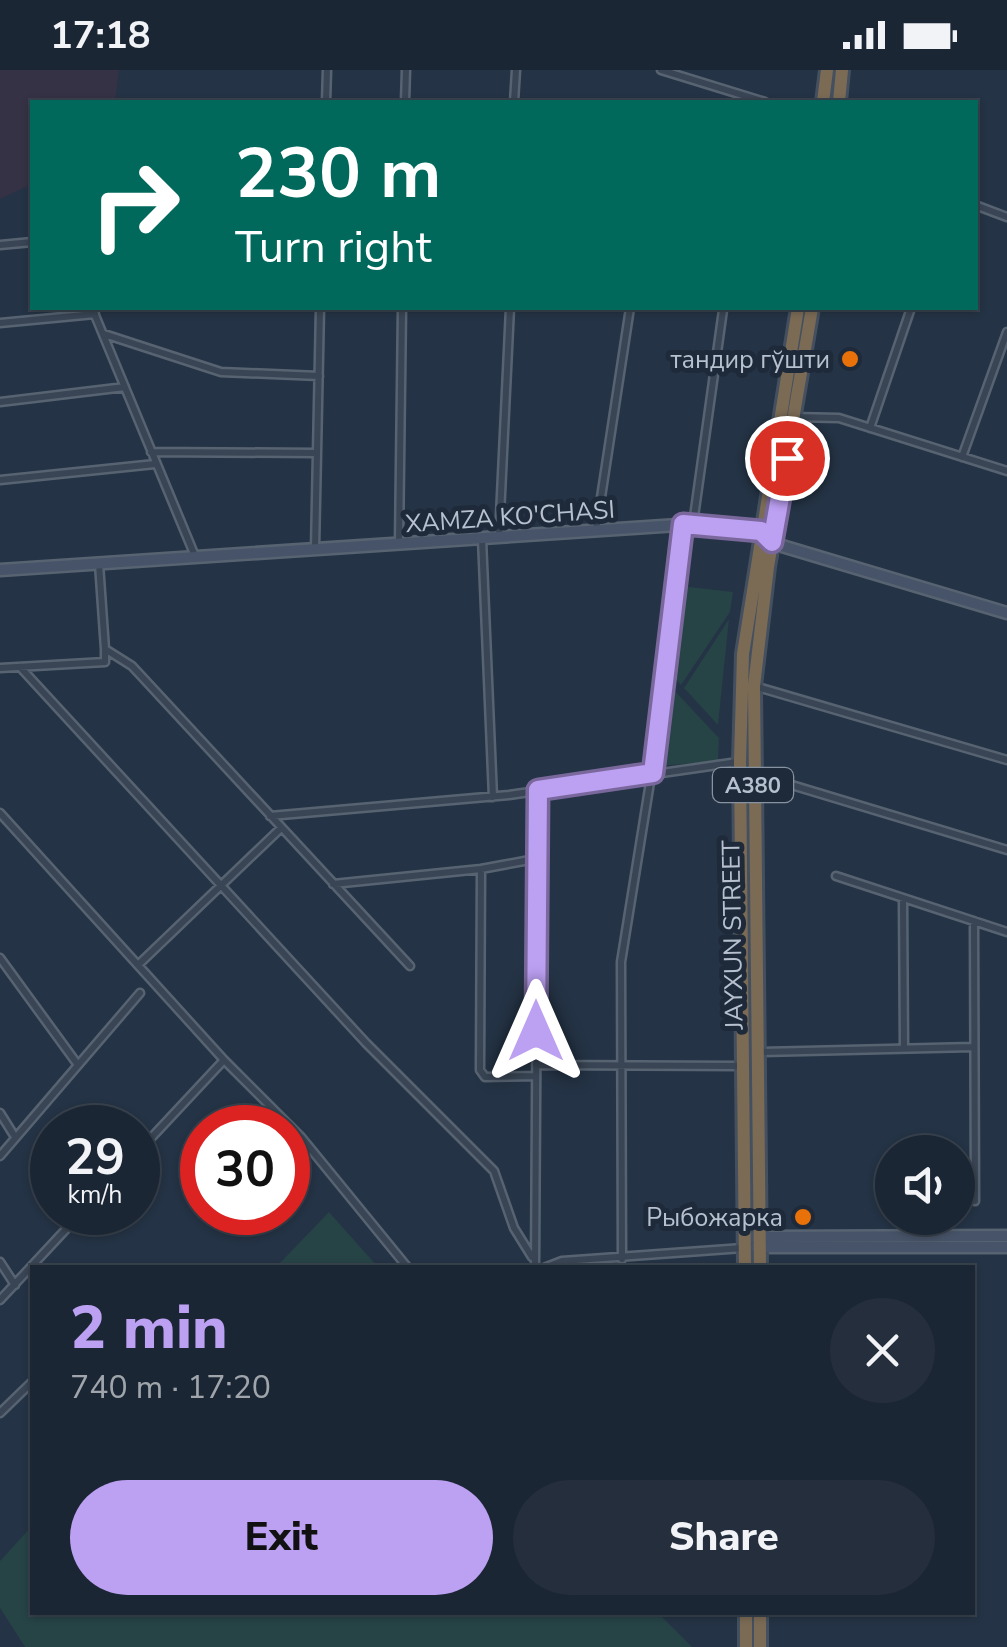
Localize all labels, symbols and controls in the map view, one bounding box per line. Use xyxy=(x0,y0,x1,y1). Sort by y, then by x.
text: 17:18 xyxy=(50,10,151,61)
text: 230 m xyxy=(235,126,441,222)
icon: right xyxy=(70,140,200,270)
text: Turn right xyxy=(235,217,432,278)
place label: тандир гўшти xyxy=(670,343,830,377)
marker: тандир гўшти xyxy=(839,348,861,370)
pin xyxy=(745,416,830,501)
icon: arrive xyxy=(760,431,815,486)
street label: XAMZA KO'CHASI xyxy=(404,493,616,541)
road number: A380 xyxy=(713,768,793,802)
street label: JAYXUN STREET xyxy=(714,840,752,1031)
position arrow xyxy=(484,979,588,1083)
speed limit sign: 30 xyxy=(180,1105,310,1235)
text: 29 xyxy=(65,1123,125,1192)
map controls xyxy=(875,1135,975,1235)
button: sound xyxy=(875,1135,975,1235)
text: km/h xyxy=(67,1178,123,1212)
place label: Рыбожарка xyxy=(646,1201,783,1235)
marker: Рыбожарка xyxy=(792,1206,814,1228)
text: 2 min xyxy=(70,1287,228,1369)
button: close xyxy=(830,1298,935,1403)
text: 740 m · 17:20 xyxy=(70,1366,271,1409)
button: Exit xyxy=(70,1480,493,1595)
button: Share xyxy=(513,1480,935,1595)

